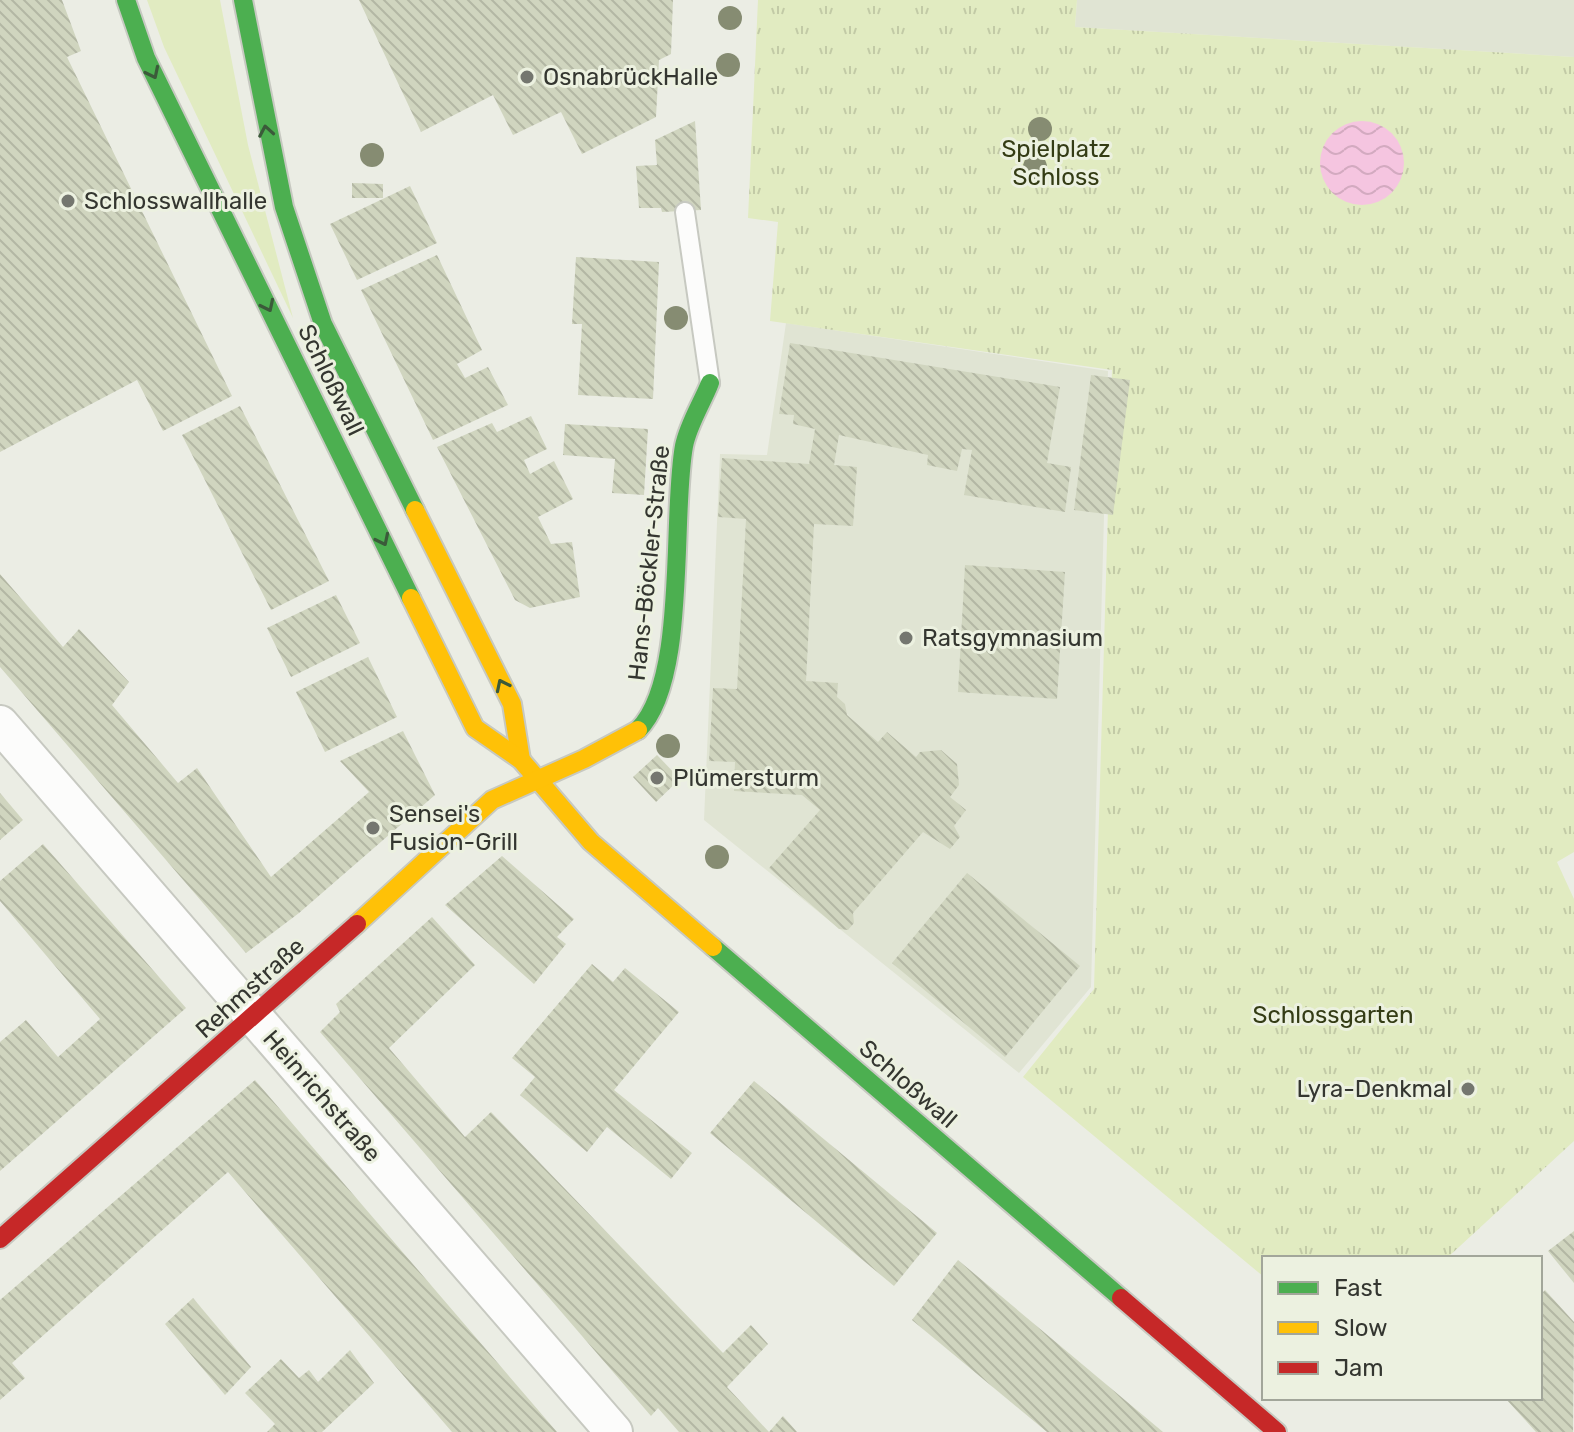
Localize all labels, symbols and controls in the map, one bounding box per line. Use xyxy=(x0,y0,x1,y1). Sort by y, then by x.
place label: OsnabrückHalle xyxy=(543,63,718,91)
one-way arrow xyxy=(144,64,159,79)
marker: OsnabrückHalle xyxy=(518,68,536,86)
one-way arrow xyxy=(259,124,276,137)
park label: Spielplatz Schloss xyxy=(1001,135,1111,191)
place label: Schlosswallhalle xyxy=(84,187,267,215)
marker: Schlosswallhalle xyxy=(59,192,77,210)
one-way arrow xyxy=(258,298,273,313)
street label: Schloßwall xyxy=(292,320,370,440)
street label: Hans-Böckler-Straße xyxy=(623,444,675,682)
one-way arrow xyxy=(373,531,388,546)
place label: Ratsgymnasium xyxy=(922,624,1103,652)
marker: Ratsgymnasium xyxy=(897,629,915,647)
one-way arrow xyxy=(496,678,512,693)
place label: Plümersturm xyxy=(673,764,819,792)
marker: Plümersturm xyxy=(648,769,666,787)
place label: Sensei's Fusion-Grill xyxy=(389,800,518,856)
marker: Sensei's Fusion-Grill xyxy=(364,819,382,837)
street label: Rehmstraße xyxy=(190,932,310,1044)
park label: Schlossgarten xyxy=(1253,1001,1413,1029)
street label: Heinrichstraße xyxy=(257,1025,387,1167)
street label: Schloßwall xyxy=(854,1034,962,1134)
place label: Lyra-Denkmal xyxy=(1297,1075,1452,1103)
marker: Lyra-Denkmal xyxy=(1459,1080,1477,1098)
legend xyxy=(1262,1256,1542,1400)
text: Fast xyxy=(1334,1274,1382,1302)
text: Slow xyxy=(1334,1314,1387,1342)
text: Jam xyxy=(1334,1354,1384,1382)

